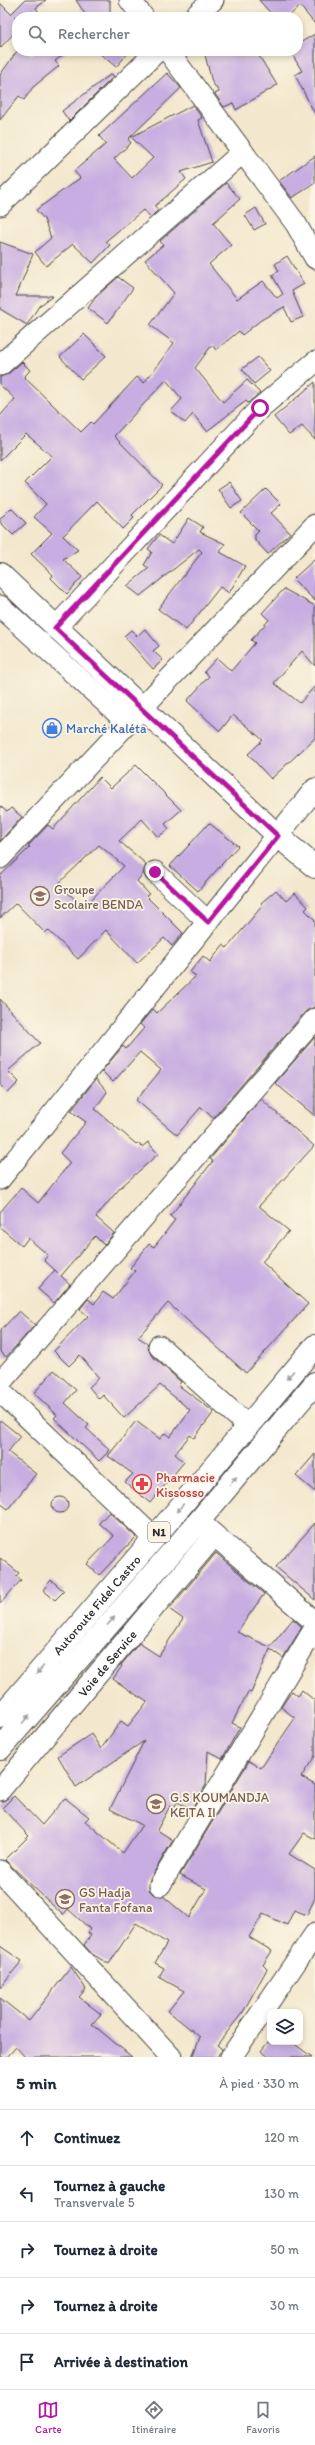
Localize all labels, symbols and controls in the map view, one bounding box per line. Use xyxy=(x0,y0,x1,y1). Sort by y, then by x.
search box xyxy=(12,12,303,56)
icon: search xyxy=(26,23,48,45)
text: Rechercher xyxy=(58,25,130,43)
route start xyxy=(251,399,269,417)
shop icon: Marché Kaléta xyxy=(41,717,63,739)
place label: Marché Kaléta xyxy=(66,721,147,736)
route end xyxy=(146,863,164,881)
place label: Groupe Scolaire BENDA xyxy=(54,882,144,912)
school or university icon: Groupe Scolaire BENDA xyxy=(29,885,51,907)
one-way arrow xyxy=(286,1370,295,1381)
place label: Pharmacie Kissosso xyxy=(156,1470,215,1500)
pharmacy icon: Pharmacie Kissosso xyxy=(131,1473,153,1495)
one-way arrow xyxy=(228,1475,237,1486)
one-way arrow xyxy=(175,1502,184,1513)
road number: N1 xyxy=(148,1522,170,1542)
street label: Autoroute Fidel Castro xyxy=(50,1552,144,1658)
one-way arrow xyxy=(107,1616,116,1627)
street label: Voie de Service xyxy=(75,1627,140,1700)
one-way arrow xyxy=(36,1665,45,1675)
one-way arrow xyxy=(21,1714,30,1725)
place label: G.S KOUMANDJA KEITA II xyxy=(170,1790,270,1820)
school or university icon: G.S KOUMANDJA KEITA II xyxy=(145,1793,167,1815)
place label: GS Hadja Fanta Fofana xyxy=(79,1885,153,1915)
school or university icon: GS Hadja Fanta Fofana xyxy=(54,1888,76,1910)
map controls xyxy=(267,2009,303,2045)
button: layers xyxy=(267,2009,303,2045)
text: 5 min xyxy=(16,2073,56,2093)
text: À pied · 330 m xyxy=(219,2076,299,2091)
icon: ahead xyxy=(16,2127,38,2149)
text: Continuez xyxy=(54,2129,120,2147)
text: 120 m xyxy=(264,2130,299,2145)
text: Tournez à gauche xyxy=(54,2177,165,2195)
icon: left xyxy=(16,2183,38,2205)
text: 130 m xyxy=(264,2186,299,2201)
text: Transvervale 5 xyxy=(54,2195,135,2210)
icon: right xyxy=(16,2239,38,2261)
text: Tournez à droite xyxy=(54,2241,158,2259)
text: 50 m xyxy=(270,2242,299,2257)
icon: right xyxy=(16,2295,38,2317)
text: Tournez à droite xyxy=(54,2297,158,2315)
text: 30 m xyxy=(270,2298,299,2313)
icon: arrive xyxy=(16,2351,38,2373)
text: Arrivée à destination xyxy=(54,2353,188,2371)
tab: Carte xyxy=(35,2399,62,2436)
tab: Itinéraire xyxy=(132,2399,176,2436)
tab: Favoris xyxy=(246,2399,280,2436)

